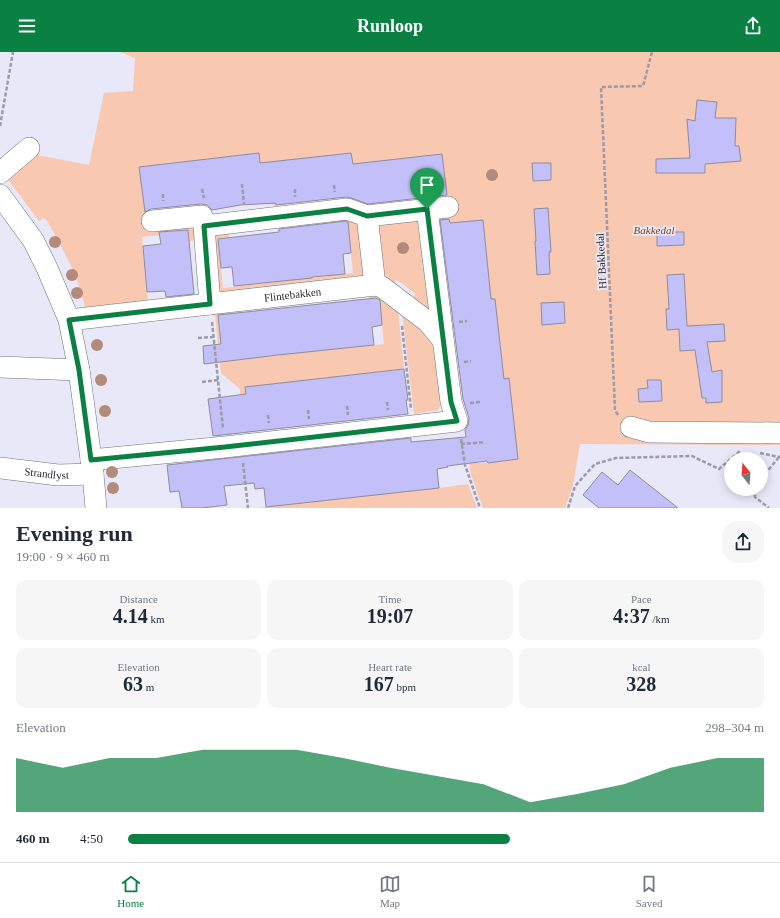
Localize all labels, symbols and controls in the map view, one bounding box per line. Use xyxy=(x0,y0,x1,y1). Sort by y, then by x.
icon: menu xyxy=(16,15,38,37)
icon: share xyxy=(742,15,764,37)
text: Runloop xyxy=(357,16,423,36)
pin xyxy=(410,168,444,209)
icon: arrive xyxy=(416,174,438,196)
park label: Bakkedal xyxy=(634,224,674,236)
street label: Hf Bakkedal xyxy=(594,233,608,289)
street label: Flintebakken xyxy=(263,285,322,304)
north arrow xyxy=(724,452,768,496)
map controls xyxy=(724,452,768,496)
street label: Strandlyst xyxy=(24,465,69,481)
text: Evening run xyxy=(16,521,133,546)
button: share xyxy=(722,521,764,563)
text: 19:00 · 9 × 460 m xyxy=(16,549,110,564)
text: Distance xyxy=(119,593,158,605)
text: Time xyxy=(379,593,401,605)
text: Pace xyxy=(631,593,652,605)
text: 4.14 xyxy=(113,605,148,627)
text: 19:07 xyxy=(367,605,413,627)
text: 4:37 xyxy=(613,605,650,627)
text: km xyxy=(148,613,165,625)
text: /km xyxy=(650,613,670,625)
text: Elevation xyxy=(118,661,160,673)
text: Heart rate xyxy=(368,661,412,673)
text: kcal xyxy=(632,661,650,673)
text: 63 xyxy=(123,673,143,695)
text: 167 xyxy=(364,673,394,695)
text: 328 xyxy=(626,673,656,695)
text: m xyxy=(143,681,154,693)
text: bpm xyxy=(394,681,416,693)
text: Elevation xyxy=(16,720,66,735)
text: 298–304 m xyxy=(705,720,764,735)
text: 460 m xyxy=(16,831,50,846)
text: 4:50 xyxy=(80,831,103,846)
tab: Home xyxy=(117,873,144,909)
tab: Map xyxy=(379,873,401,909)
tab: Saved xyxy=(636,873,663,909)

